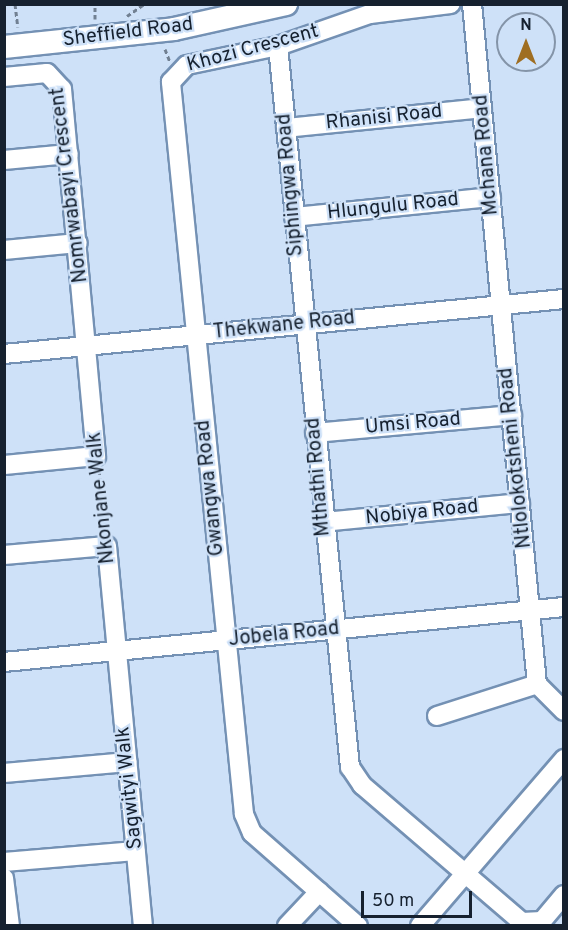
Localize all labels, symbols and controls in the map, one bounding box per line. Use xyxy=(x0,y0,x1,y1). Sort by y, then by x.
north arrow xyxy=(496,12,556,72)
street label: Sheffield Road xyxy=(61,13,195,53)
text: N xyxy=(520,16,532,36)
street label: Khozi Crescent xyxy=(185,20,321,78)
street label: Nomrwabayi Crescent xyxy=(46,86,94,284)
street label: Mchana Road xyxy=(470,94,504,216)
street label: Rhanisi Road xyxy=(324,100,444,136)
street label: Siphingwa Road xyxy=(273,113,309,257)
street label: Hlungulu Road xyxy=(326,188,460,226)
street label: Thekwane Road xyxy=(212,307,356,345)
street label: Ntlolokotsheni Road xyxy=(495,366,537,550)
street label: Umsi Road xyxy=(364,408,462,440)
street label: Mthathi Road xyxy=(302,417,336,537)
street label: Gwangwa Road xyxy=(192,419,230,557)
street label: Nkonjane Walk xyxy=(83,431,121,565)
street label: Nobiya Road xyxy=(364,495,480,531)
street label: Jobela Road xyxy=(227,617,341,653)
street label: Sagwityi Walk xyxy=(112,725,148,851)
scale bar xyxy=(364,879,475,917)
text: 50 m xyxy=(372,890,414,913)

